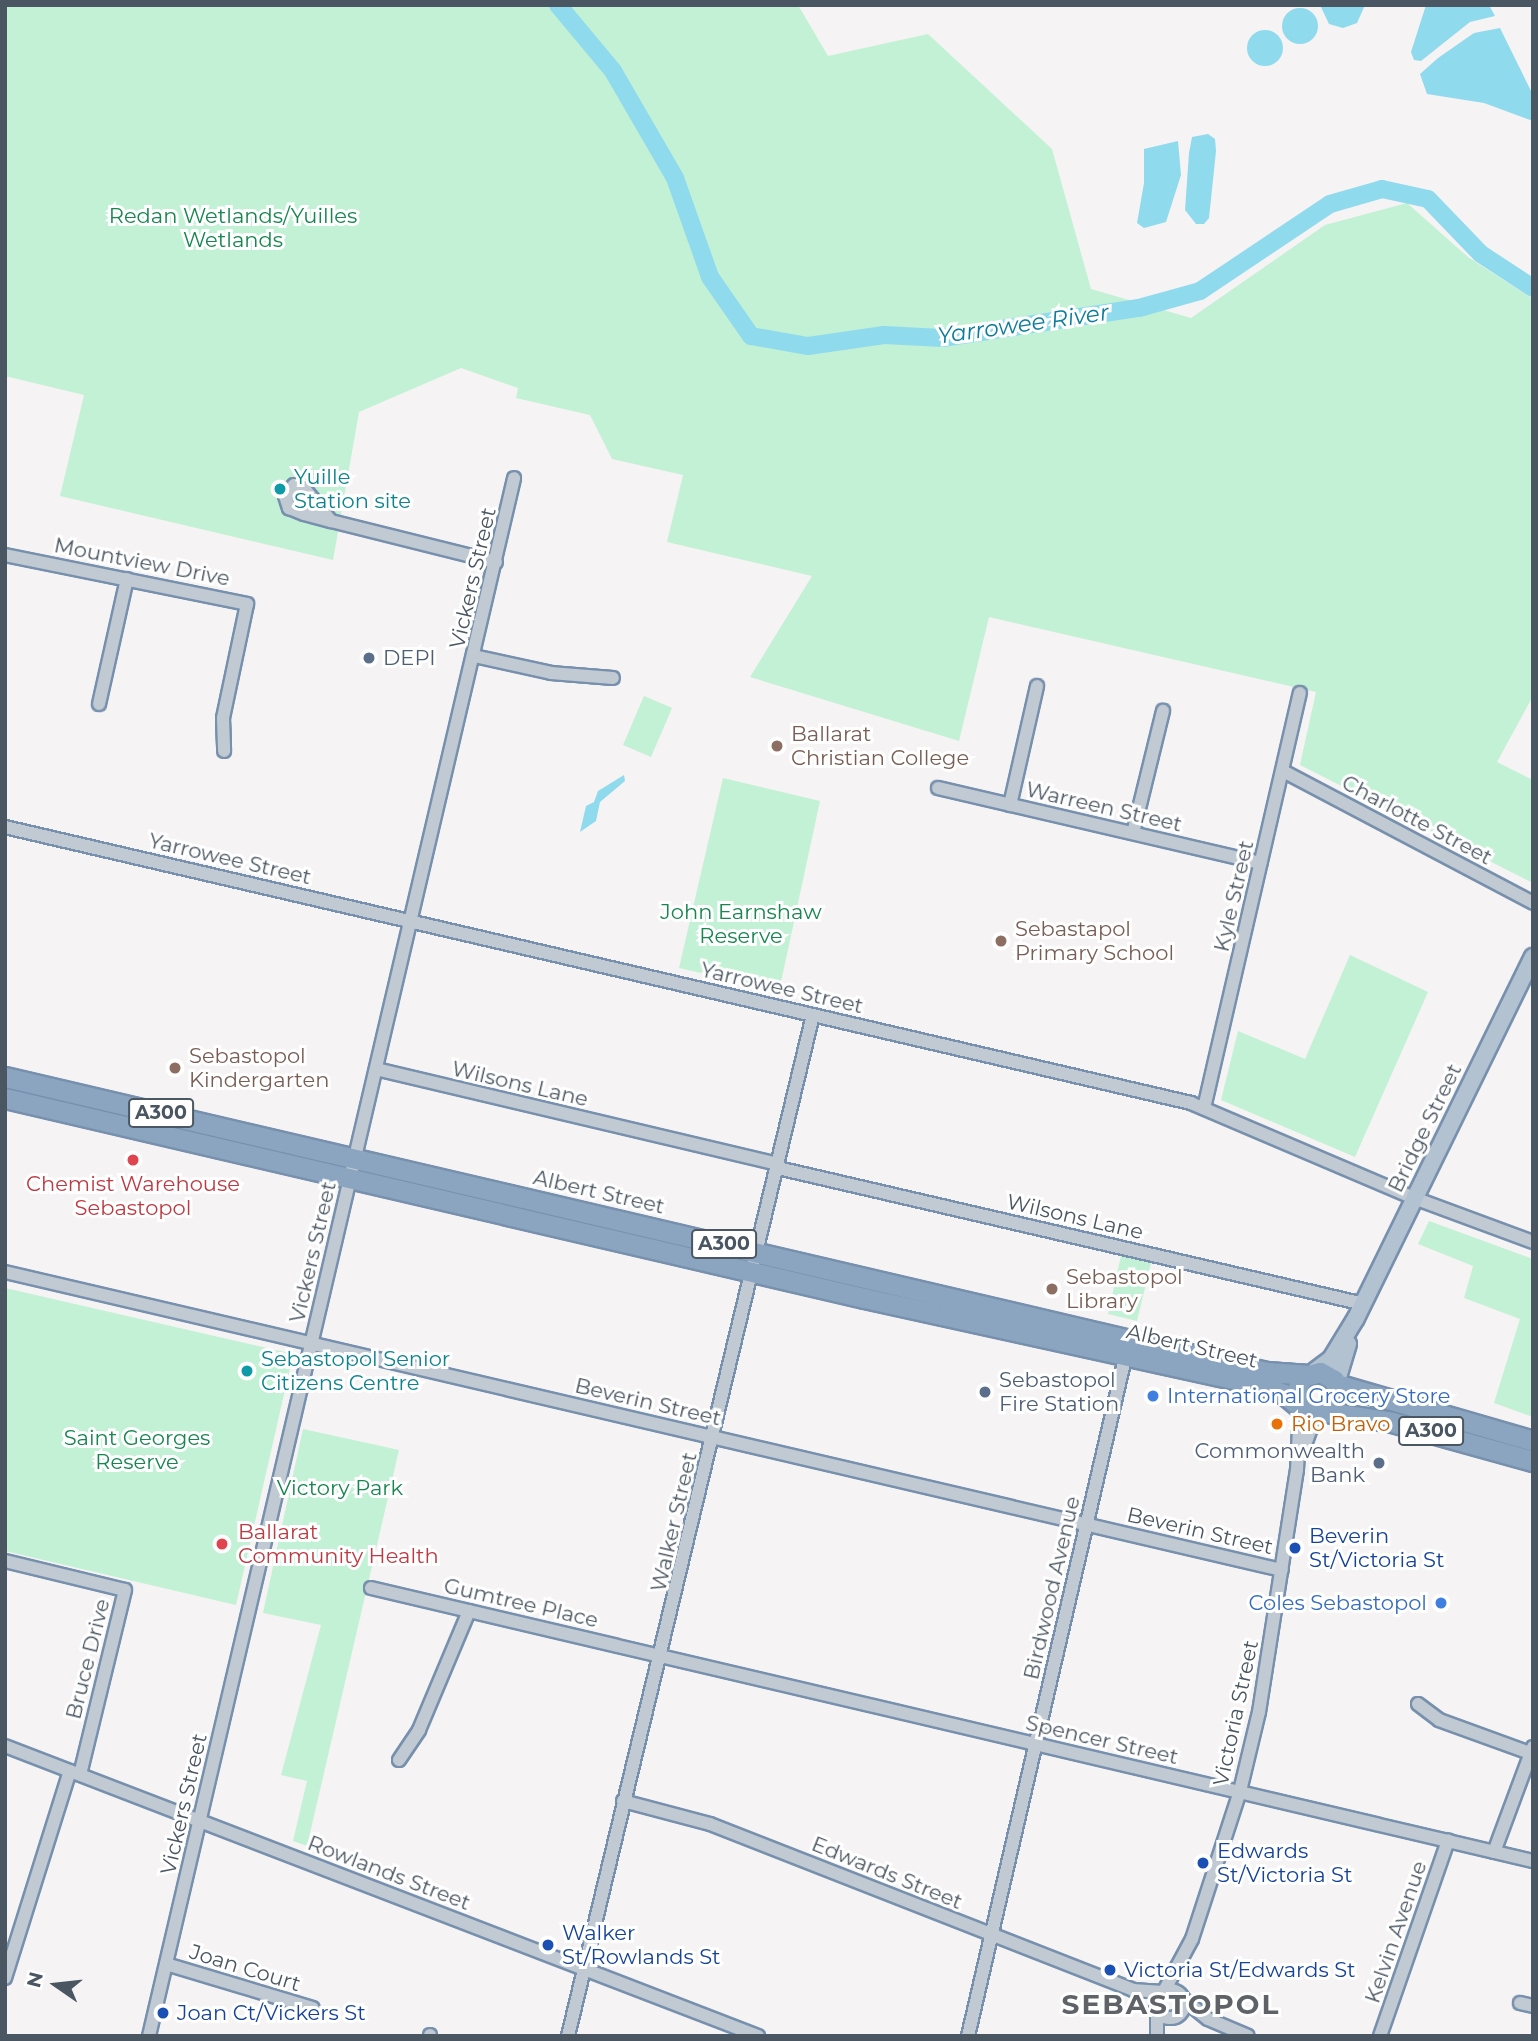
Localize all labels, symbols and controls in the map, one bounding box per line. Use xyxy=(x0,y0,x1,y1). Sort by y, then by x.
park label: Redan Wetlands/Yuilles Wetlands xyxy=(109,203,357,253)
water label: Yarrowee River xyxy=(935,298,1111,350)
place label: Yuille Station site xyxy=(294,464,411,514)
marker: Yuille Station site xyxy=(272,481,288,497)
street label: Vickers Street xyxy=(445,505,501,651)
street label: Mountview Drive xyxy=(52,533,232,591)
place label: DEPI xyxy=(383,645,436,671)
marker: DEPI xyxy=(361,650,377,666)
place label: Ballarat Christian College xyxy=(791,721,969,771)
marker: Ballarat Christian College xyxy=(769,738,785,754)
street label: Charlotte Street xyxy=(1338,770,1496,870)
street label: Warreen Street xyxy=(1023,777,1185,837)
street label: Yarrowee Street xyxy=(146,828,314,890)
street label: Kyle Street xyxy=(1209,838,1259,954)
park label: John Earnshaw Reserve xyxy=(660,899,822,949)
place label: Sebastapol Primary School xyxy=(1015,916,1174,966)
marker: Sebastapol Primary School xyxy=(993,933,1009,949)
street label: Yarrowee Street xyxy=(698,957,866,1019)
place label: Sebastopol Kindergarten xyxy=(189,1043,329,1093)
street label: Wilsons Lane xyxy=(449,1056,591,1112)
marker: Sebastopol Kindergarten xyxy=(167,1060,183,1076)
street label: Bridge Street xyxy=(1383,1060,1467,1196)
road number: A300 xyxy=(128,1098,194,1128)
marker: Chemist Warehouse Sebastopol xyxy=(125,1152,141,1168)
street label: Albert Street xyxy=(531,1165,667,1219)
place label: Chemist Warehouse Sebastopol xyxy=(26,1171,240,1221)
street label: Vickers Street xyxy=(285,1179,341,1325)
street label: Wilsons Lane xyxy=(1004,1189,1146,1245)
road number: A300 xyxy=(691,1228,757,1260)
place label: Sebastopol Library xyxy=(1066,1264,1183,1314)
marker: Sebastopol Library xyxy=(1044,1281,1060,1297)
street label: Albert Street xyxy=(1124,1319,1260,1373)
place label: Sebastopol Senior Citizens Centre xyxy=(261,1346,450,1396)
marker: Sebastopol Senior Citizens Centre xyxy=(239,1363,255,1379)
place label: Sebastopol Fire Station xyxy=(999,1367,1119,1417)
street label: Beverin Street xyxy=(573,1373,723,1431)
place label: International Grocery Store xyxy=(1167,1383,1450,1409)
marker: Sebastopol Fire Station xyxy=(977,1384,993,1400)
marker: International Grocery Store xyxy=(1145,1388,1161,1404)
place label: Rio Bravo xyxy=(1291,1411,1390,1437)
road number: A300 xyxy=(1398,1415,1464,1446)
marker: Rio Bravo xyxy=(1269,1416,1285,1432)
park label: Saint Georges Reserve xyxy=(64,1425,210,1475)
place label: Commonwealth Bank xyxy=(1195,1438,1365,1488)
street label: Walker Street xyxy=(646,1450,702,1594)
marker: Commonwealth Bank xyxy=(1371,1455,1387,1471)
park label: Victory Park xyxy=(277,1475,403,1501)
street label: Birdwood Avenue xyxy=(1019,1494,1085,1682)
street label: Beverin Street xyxy=(1125,1502,1275,1560)
place label: Ballarat Community Health xyxy=(238,1519,439,1569)
place label: Beverin St/Victoria St xyxy=(1309,1523,1445,1573)
marker: Ballarat Community Health xyxy=(212,1534,232,1554)
marker: Beverin St/Victoria St xyxy=(1287,1540,1303,1556)
street label: Gumtree Place xyxy=(441,1573,601,1633)
place label: Coles Sebastopol xyxy=(1249,1590,1427,1616)
marker: Coles Sebastopol xyxy=(1433,1595,1449,1611)
street label: Bruce Drive xyxy=(61,1596,115,1722)
street label: Victoria Street xyxy=(1208,1638,1264,1788)
street label: Spencer Street xyxy=(1023,1710,1181,1770)
street label: Vickers Street xyxy=(156,1731,212,1877)
street label: Rowlands Street xyxy=(304,1830,474,1916)
street label: Edwards Street xyxy=(808,1831,966,1915)
place label: Edwards St/Victoria St xyxy=(1217,1838,1353,1888)
marker: Edwards St/Victoria St xyxy=(1195,1855,1211,1871)
street label: Kelvin Avenue xyxy=(1360,1858,1432,2006)
place label: Walker St/Rowlands St xyxy=(562,1920,721,1970)
marker: Walker St/Rowlands St xyxy=(540,1937,556,1953)
street label: Joan Court xyxy=(186,1939,304,1997)
north arrow xyxy=(21,1950,91,2020)
place label: Victoria St/Edwards St xyxy=(1124,1957,1356,1983)
marker: Victoria St/Edwards St xyxy=(1102,1962,1118,1978)
text: N xyxy=(22,1970,48,1990)
district label: SEBASTOPOL xyxy=(1063,1987,1279,2021)
place label: Joan Ct/Vickers St xyxy=(177,2000,366,2026)
marker: Joan Ct/Vickers St xyxy=(155,2005,171,2021)

